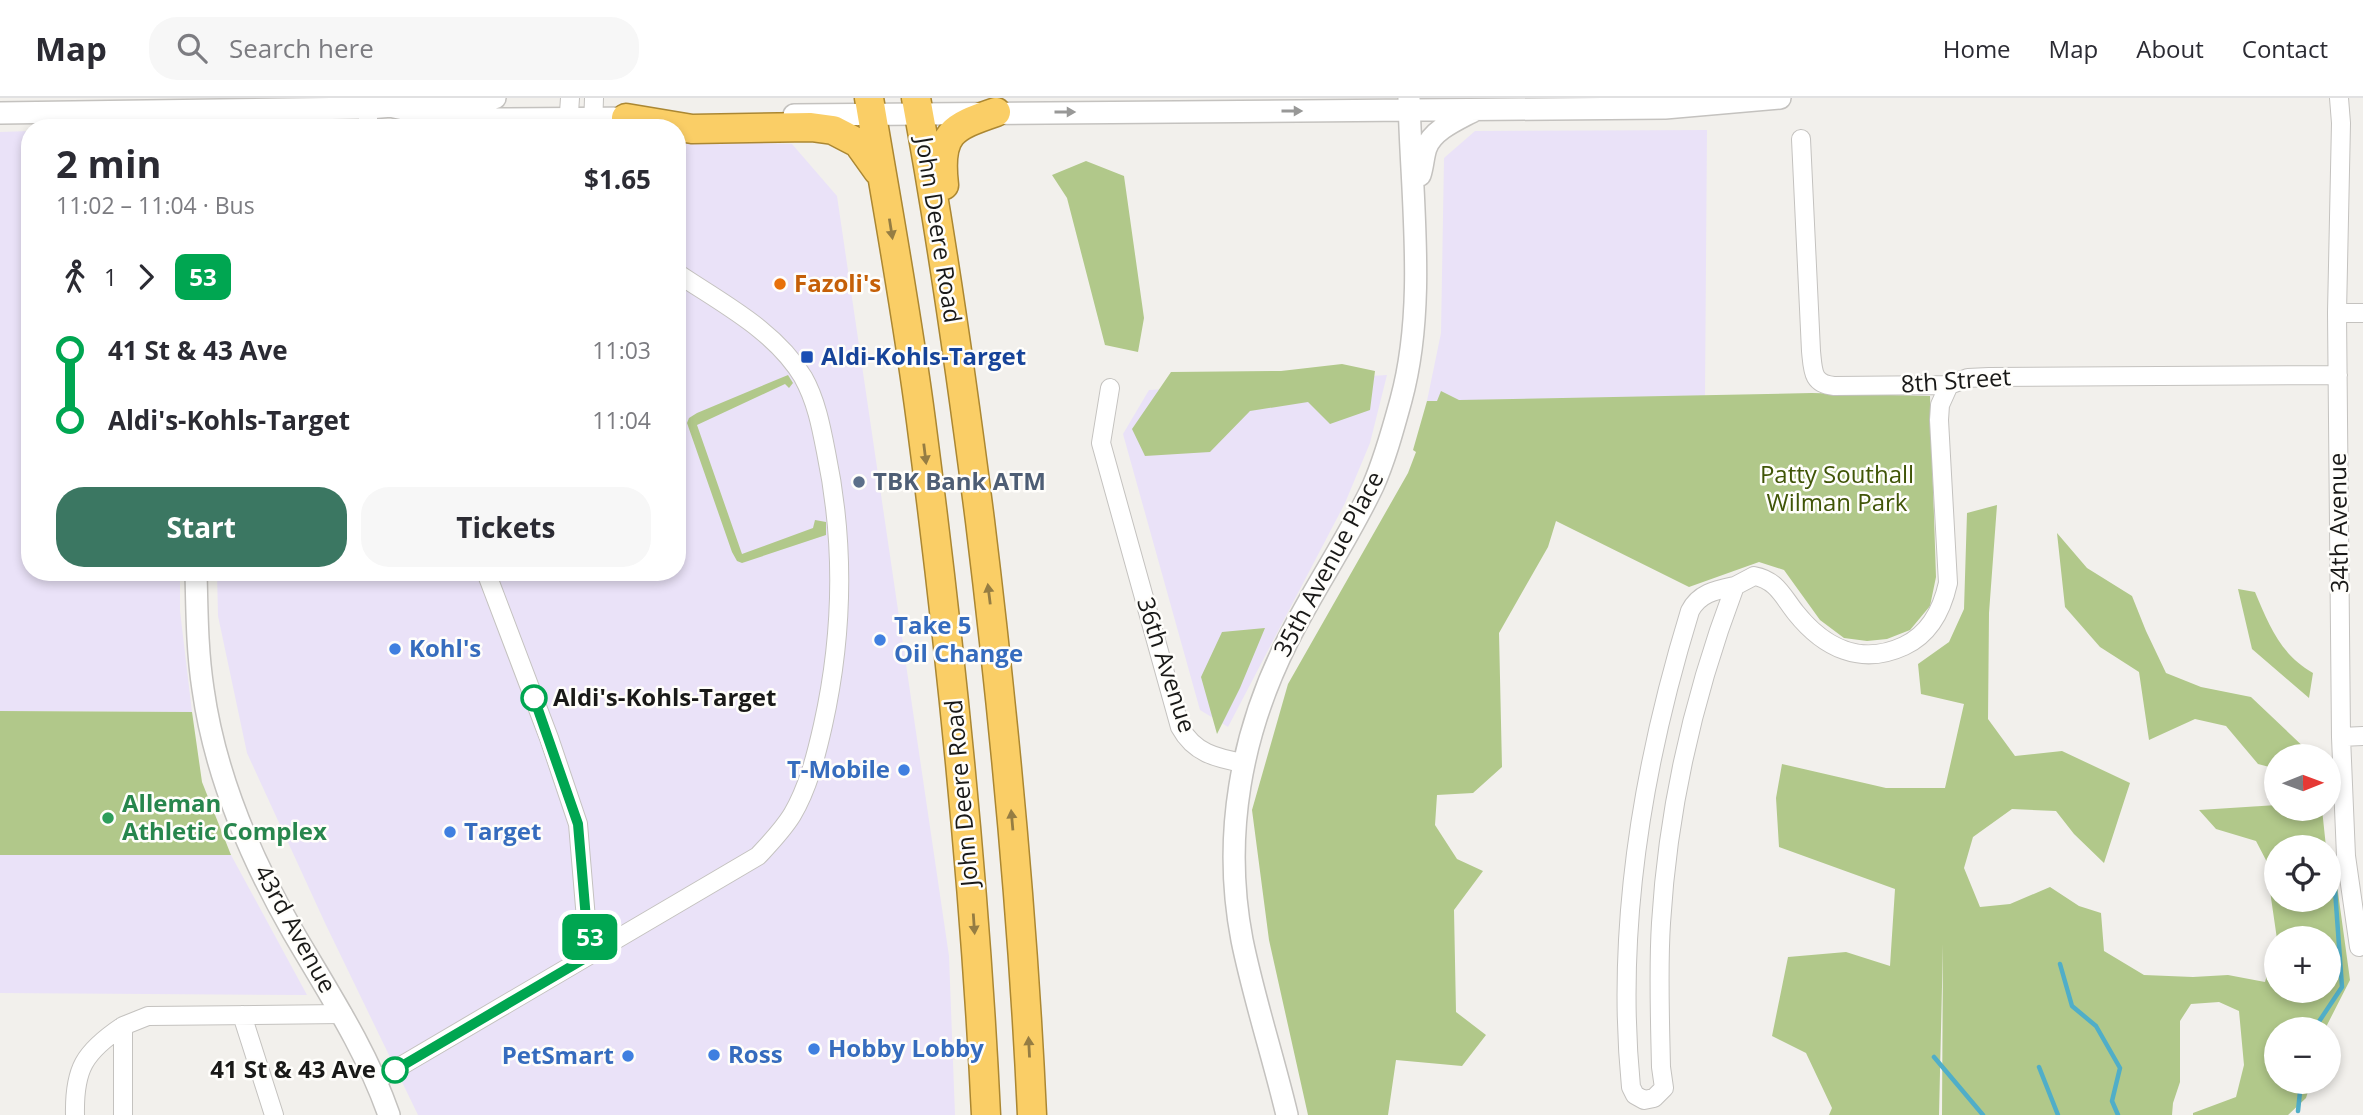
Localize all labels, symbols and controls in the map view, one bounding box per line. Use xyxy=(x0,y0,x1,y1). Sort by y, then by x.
search box xyxy=(149,17,639,80)
text: Map xyxy=(35,26,107,71)
icon: search xyxy=(173,29,211,67)
text: Search here xyxy=(229,30,374,66)
text: Home xyxy=(1943,32,2011,65)
text: Map xyxy=(2049,32,2098,65)
text: About xyxy=(2136,32,2204,65)
text: Contact xyxy=(2242,32,2328,65)
one-way arrow xyxy=(1281,105,1303,117)
one-way arrow xyxy=(1054,106,1076,118)
street label: John Deere Road xyxy=(908,133,970,325)
text: 2 min xyxy=(56,137,161,189)
text: $1.65 xyxy=(584,161,651,197)
text: 11:02 – 11:04 · Bus xyxy=(56,189,255,221)
one-way arrow xyxy=(886,218,897,240)
icon: walk xyxy=(56,258,94,296)
icon: forward xyxy=(127,258,165,296)
text: 53 xyxy=(189,260,217,293)
text: 1 xyxy=(104,261,117,293)
place label: Fazoli's xyxy=(794,266,881,299)
marker: Fazoli's xyxy=(772,276,788,292)
text: 41 St & 43 Ave xyxy=(108,332,288,368)
text: 11:03 xyxy=(592,334,651,366)
place label: Aldi-Kohls-Target xyxy=(821,339,1026,372)
marker: Aldi-Kohls-Target xyxy=(799,349,815,365)
street label: 8th Street xyxy=(1900,359,2012,400)
text: Aldi's-Kohls-Target xyxy=(108,402,350,438)
text: 11:04 xyxy=(592,404,651,436)
one-way arrow xyxy=(919,443,930,465)
street label: 34th Avenue xyxy=(2320,452,2355,594)
park label: Patty Southall Wilman Park xyxy=(1760,457,1914,518)
place label: TBK Bank ATM xyxy=(873,464,1046,497)
street label: 35th Avenue Place xyxy=(1265,465,1390,662)
marker: TBK Bank ATM xyxy=(851,474,867,490)
button: Start xyxy=(56,487,347,567)
button: Tickets xyxy=(361,487,651,567)
one-way arrow xyxy=(983,583,994,605)
street label: 36th Avenue xyxy=(1130,593,1205,736)
place label: Take 5 Oil Change xyxy=(894,608,1023,669)
place label: Kohl's xyxy=(409,631,481,664)
marker: Take 5 Oil Change xyxy=(872,632,888,648)
marker: Kohl's xyxy=(387,641,403,657)
place label: Aldi's-Kohls-Target xyxy=(553,680,776,713)
marker: Aldi's-Kohls-Target xyxy=(521,685,547,711)
street label: John Deere Road xyxy=(936,698,985,890)
north arrow xyxy=(2264,744,2342,821)
map controls xyxy=(2264,744,2341,1094)
place label: T-Mobile xyxy=(787,752,890,785)
marker: T-Mobile xyxy=(896,762,912,778)
place label: Alleman Athletic Complex xyxy=(122,786,327,847)
one-way arrow xyxy=(1006,809,1017,831)
marker: Alleman Athletic Complex xyxy=(100,810,116,826)
place label: Target xyxy=(464,814,541,847)
marker: Target xyxy=(442,824,458,840)
button: locate xyxy=(2264,835,2341,912)
street label: 43rd Avenue xyxy=(248,858,345,998)
one-way arrow xyxy=(969,913,980,935)
line badge: 53 xyxy=(558,914,622,960)
text: 53 xyxy=(576,920,604,953)
button: + xyxy=(2264,926,2341,1003)
button: − xyxy=(2264,1017,2341,1094)
place label: Hobby Lobby xyxy=(828,1031,984,1064)
one-way arrow xyxy=(1024,1036,1035,1058)
place label: Ross xyxy=(728,1037,783,1070)
place label: PetSmart xyxy=(502,1038,614,1071)
marker: Hobby Lobby xyxy=(806,1041,822,1057)
marker: Ross xyxy=(706,1047,722,1063)
marker: PetSmart xyxy=(620,1048,636,1064)
place label: 41 St & 43 Ave xyxy=(210,1052,376,1085)
marker: 41 St & 43 Ave xyxy=(382,1057,408,1083)

